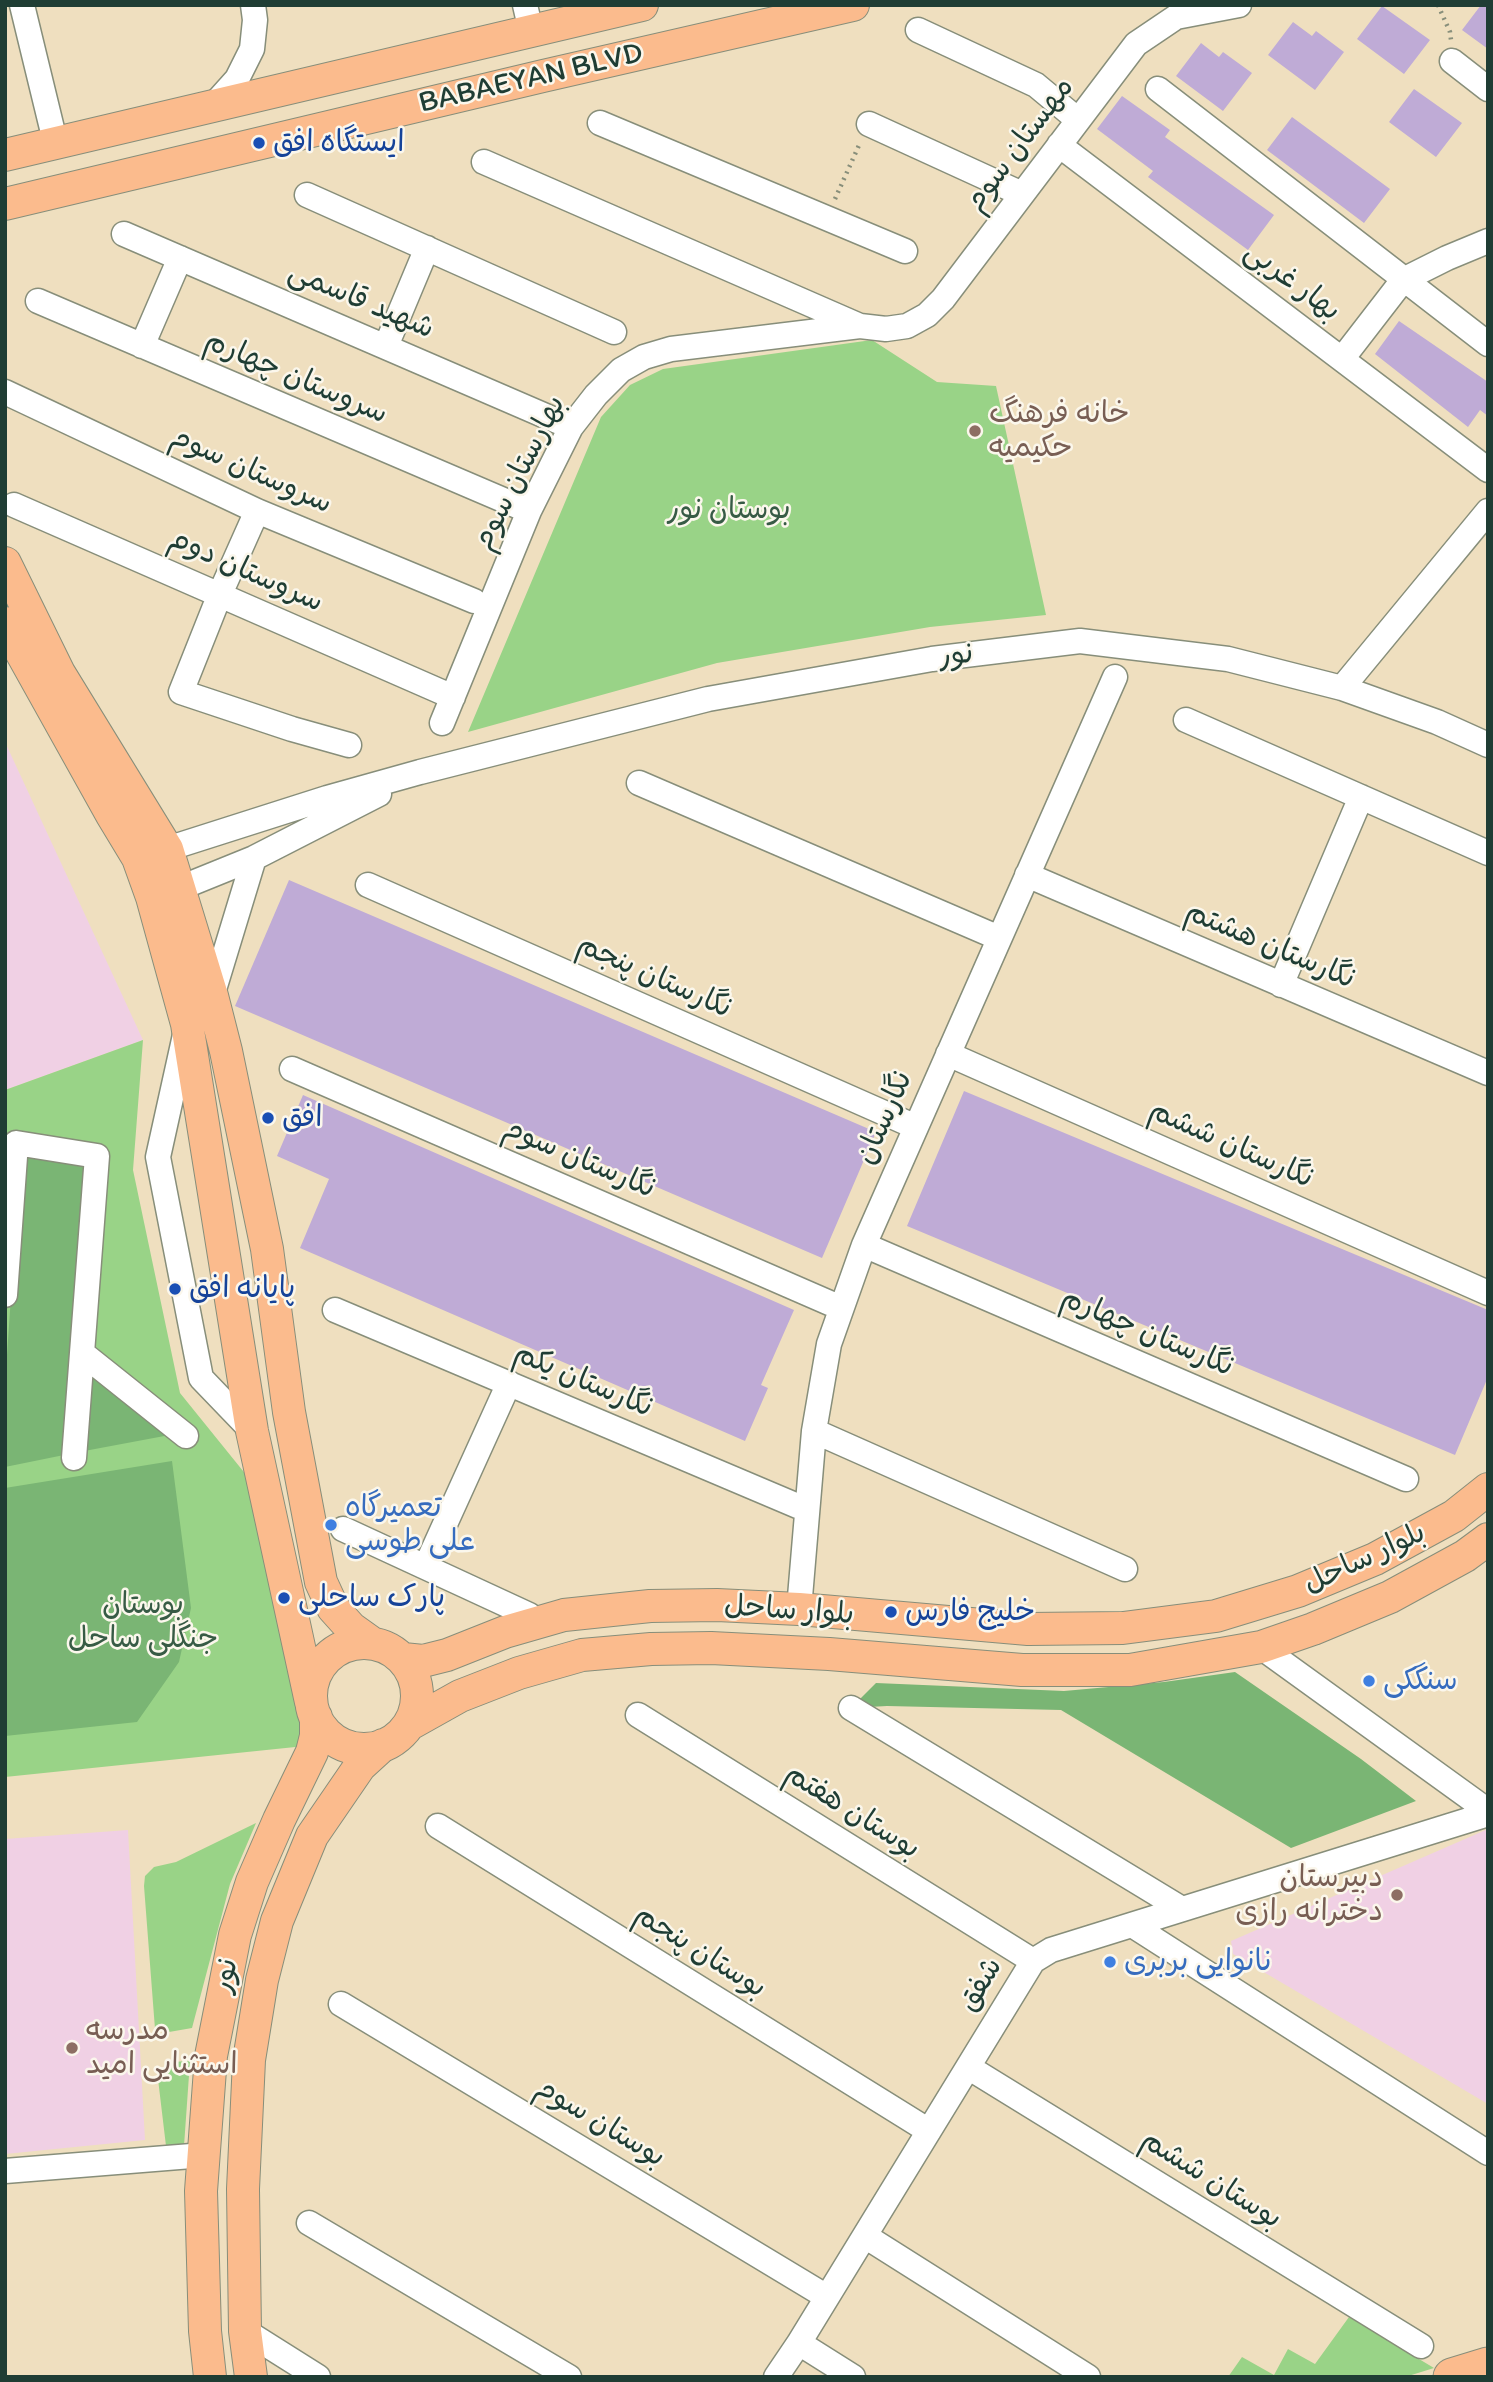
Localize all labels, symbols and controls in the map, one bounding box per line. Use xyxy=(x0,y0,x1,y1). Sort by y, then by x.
street label: BABAEYAN BLVD xyxy=(416,36,646,122)
street label: مهستان سوم xyxy=(958,71,1082,219)
place label: ایستگاه افق xyxy=(273,125,405,161)
marker: ایستگاه افق xyxy=(251,135,267,151)
street label: بهار غربی xyxy=(1237,234,1347,330)
street label: شهید قاسمی xyxy=(283,254,439,348)
street label: سروستان چهارم xyxy=(199,323,393,433)
street label: بهارستان سوم xyxy=(466,390,574,556)
place label: خانه فرهنگ حکیمیه xyxy=(989,396,1129,466)
street label: سروستان سوم xyxy=(165,419,337,523)
marker: خانه فرهنگ حکیمیه xyxy=(967,423,983,439)
park label: بوستان نور xyxy=(667,492,791,528)
street label: سروستان دوم xyxy=(163,521,329,621)
street label: نور xyxy=(937,636,975,676)
street label: نگارستان هشتم xyxy=(1180,894,1360,998)
street label: نگارستان پنجم xyxy=(571,927,737,1027)
street label: نگارستان xyxy=(849,1066,921,1170)
street label: نگارستان ششم xyxy=(1143,1093,1319,1197)
place label: افق xyxy=(282,1100,323,1136)
marker: افق xyxy=(260,1110,276,1126)
street label: نگارستان سوم xyxy=(497,1111,661,1207)
place label: پایانه افق xyxy=(189,1271,296,1307)
street label: نگارستان چهارم xyxy=(1055,1280,1239,1386)
marker: پایانه افق xyxy=(167,1281,183,1297)
street label: نگارستان یکم xyxy=(508,1336,658,1426)
place label: تعمیرگاه علی طوسی xyxy=(345,1490,475,1560)
street label: بلوار ساحل xyxy=(1298,1515,1432,1603)
marker: تعمیرگاه علی طوسی xyxy=(323,1517,339,1533)
place label: پارک ساحلی xyxy=(298,1580,445,1616)
park label: بوستان جنگلی ساحل xyxy=(68,1587,218,1658)
street label: بلوار ساحل xyxy=(723,1588,855,1634)
marker: پارک ساحلی xyxy=(276,1590,292,1606)
place label: خلیج فارس xyxy=(905,1594,1035,1630)
marker: خلیج فارس xyxy=(883,1604,899,1620)
place label: سنگکی xyxy=(1383,1663,1458,1699)
marker: سنگکی xyxy=(1361,1673,1377,1689)
street label: بوستان هفتم xyxy=(778,1756,926,1868)
place label: دبیرستان دخترانه رازی xyxy=(1235,1860,1383,1930)
marker: دبیرستان دخترانه رازی xyxy=(1389,1887,1405,1903)
street label: بوستان پنجم xyxy=(627,1897,773,2007)
place label: نانوایی بربری xyxy=(1124,1944,1273,1980)
street label: شفق xyxy=(951,1951,1011,2019)
marker: نانوایی بربری xyxy=(1102,1954,1118,1970)
street label: نور xyxy=(205,1955,247,1997)
place label: مدرسه استثنایی امید xyxy=(86,2013,238,2084)
marker: مدرسه استثنایی امید xyxy=(64,2040,80,2056)
street label: بوستان سوم xyxy=(528,2070,672,2176)
street label: بوستان ششم xyxy=(1134,2122,1288,2238)

